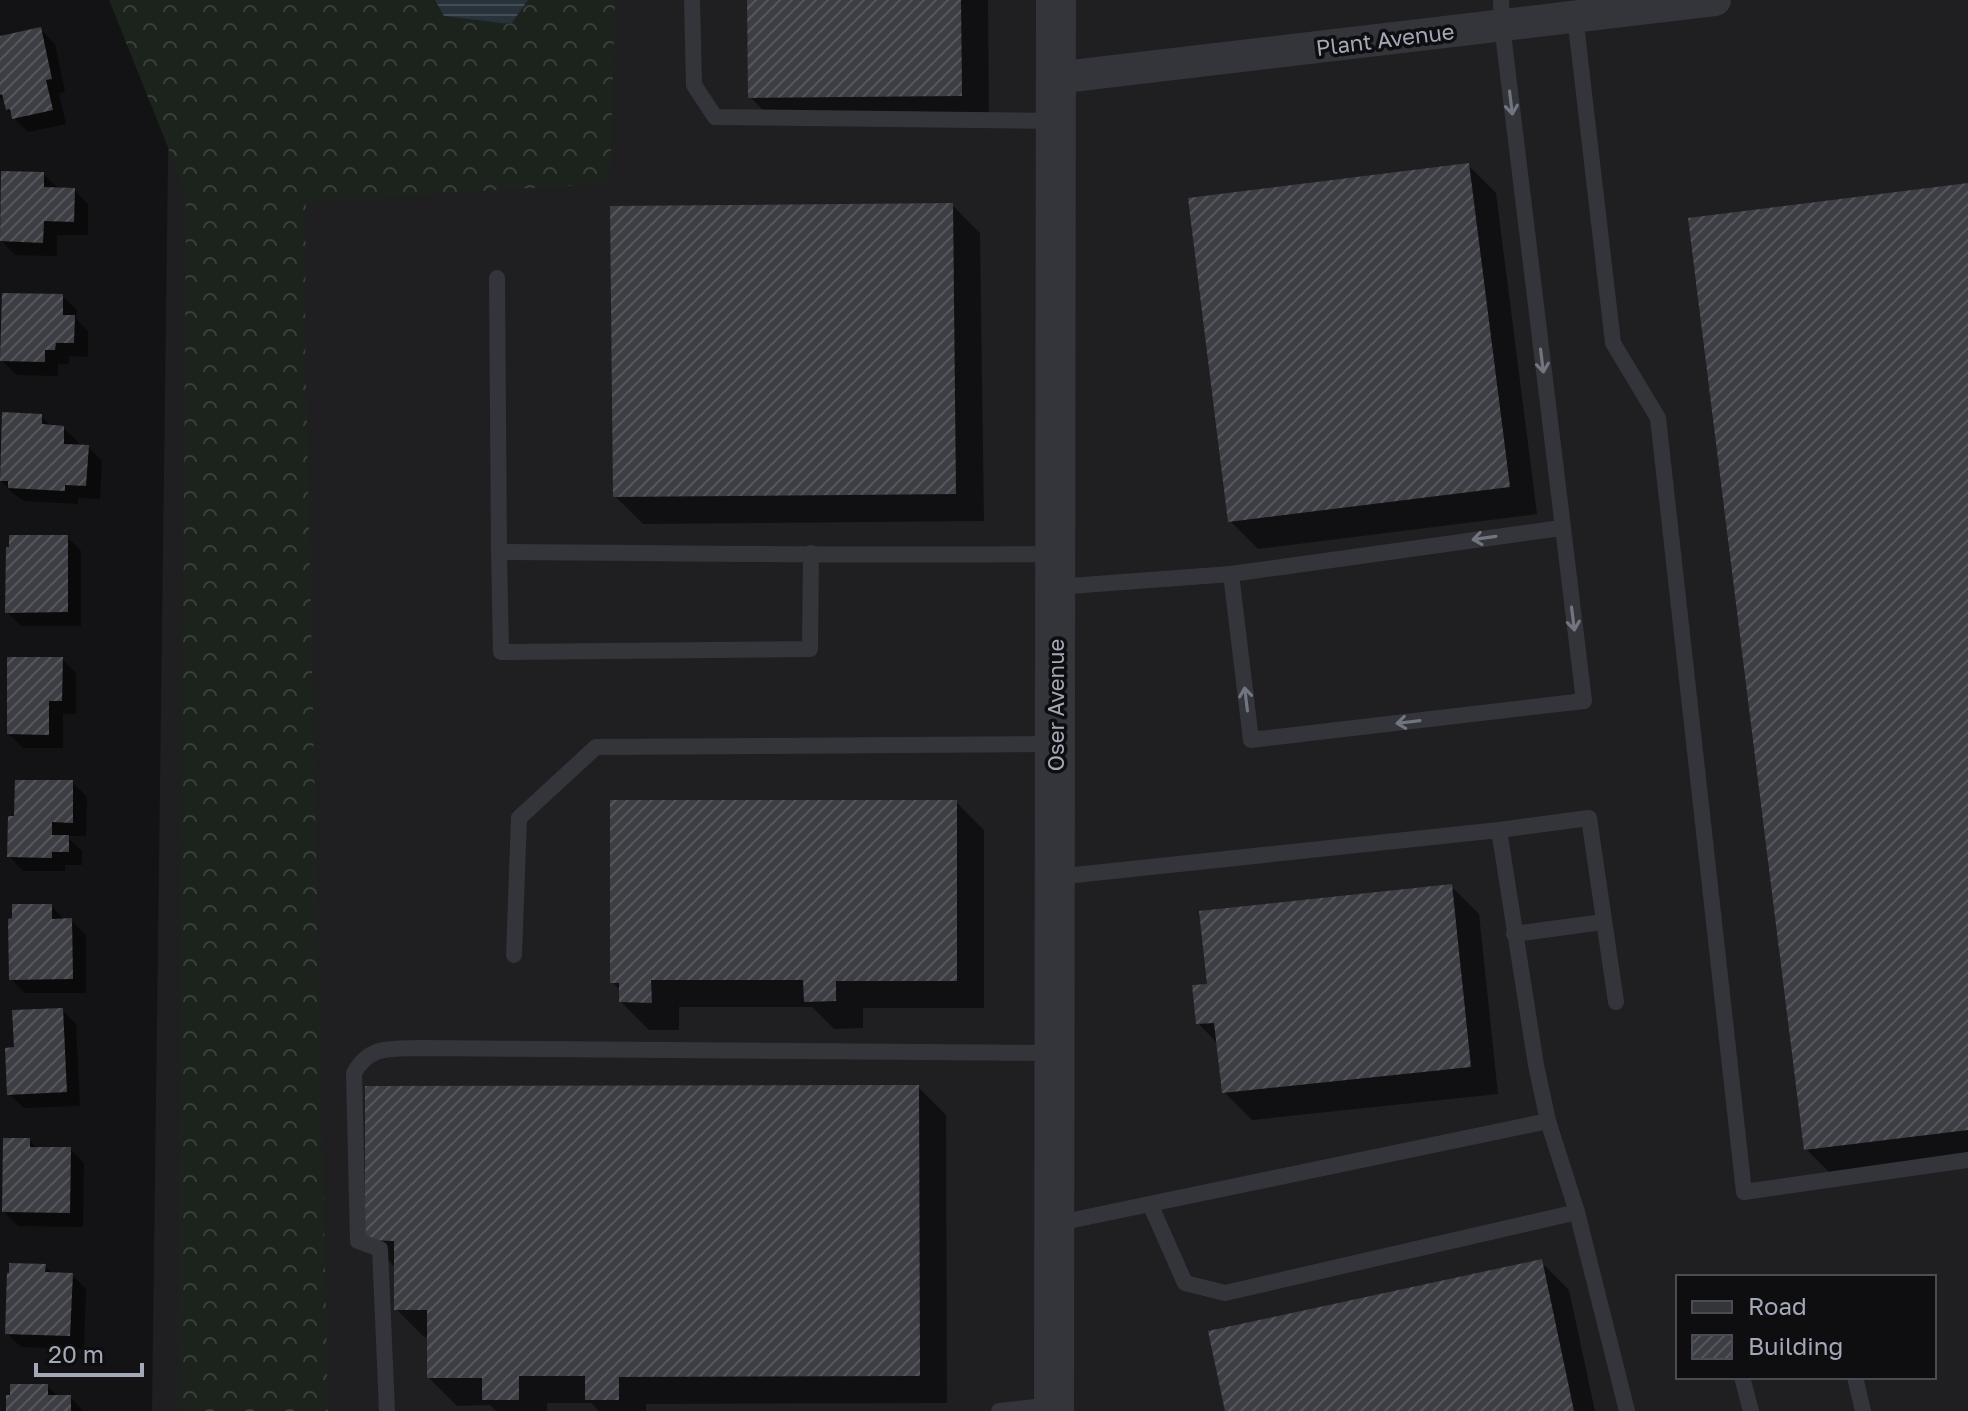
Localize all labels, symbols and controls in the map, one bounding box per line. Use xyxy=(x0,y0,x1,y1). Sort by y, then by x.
street label: Plant Avenue xyxy=(1314,17,1456,61)
one-way arrow xyxy=(1504,90,1519,115)
one-way arrow xyxy=(1534,347,1549,374)
one-way arrow xyxy=(1472,531,1497,546)
one-way arrow xyxy=(1566,606,1581,631)
street label: Oser Avenue xyxy=(1042,639,1069,771)
one-way arrow xyxy=(1238,687,1253,712)
one-way arrow xyxy=(1395,714,1421,729)
legend xyxy=(1676,1275,1936,1379)
text: Road xyxy=(1748,1291,1807,1320)
scale bar xyxy=(36,1327,142,1377)
text: Building xyxy=(1748,1331,1843,1360)
text: 20 m xyxy=(48,1339,104,1368)

